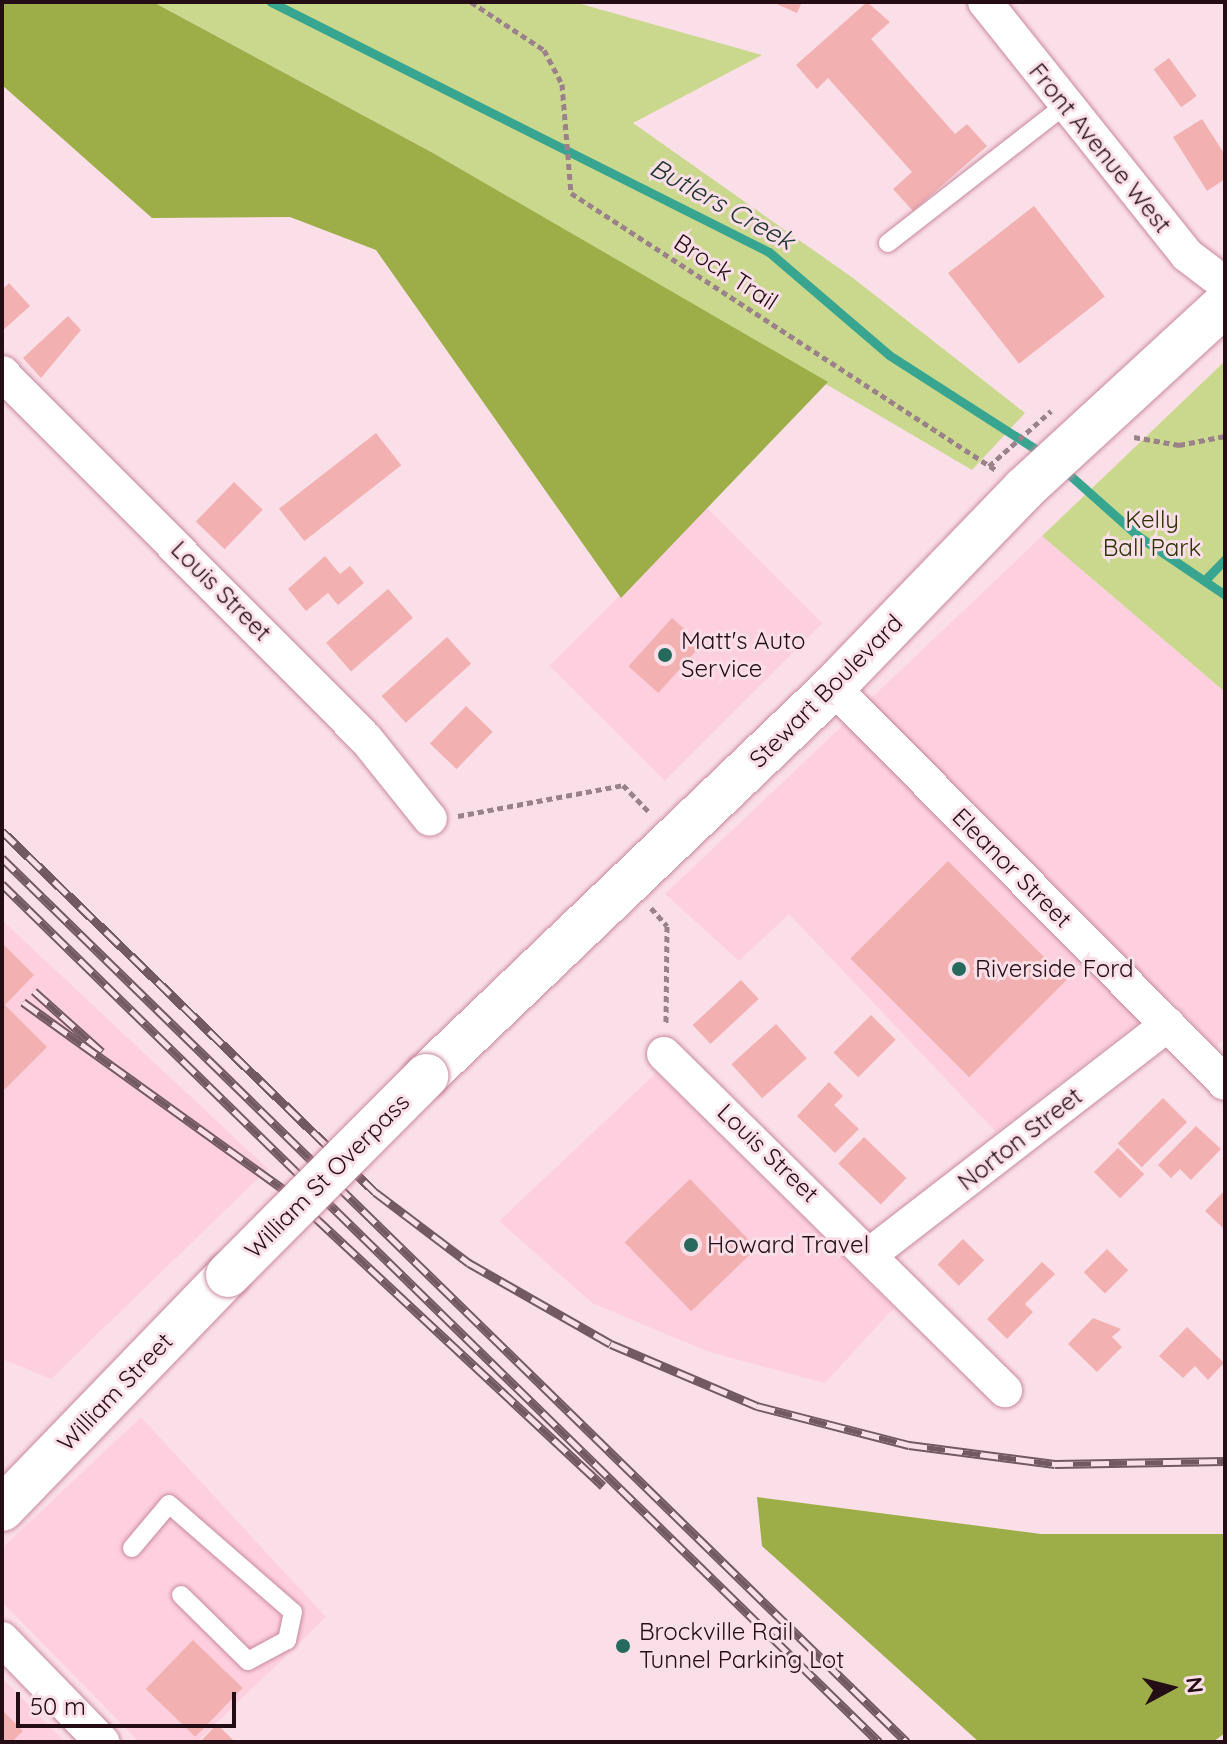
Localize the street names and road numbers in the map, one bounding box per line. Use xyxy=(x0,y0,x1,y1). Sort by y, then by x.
street label: Front Avenue West xyxy=(1023,58,1177,238)
street label: Brock Trail xyxy=(669,228,783,316)
street label: Louis Street xyxy=(165,535,277,647)
street label: Stewart Boulevard xyxy=(743,608,909,774)
street label: Eleanor Street xyxy=(946,802,1078,934)
street label: Norton Street xyxy=(952,1082,1088,1196)
street label: William St Overpass xyxy=(239,1088,415,1264)
street label: Louis Street xyxy=(711,1098,825,1208)
street label: William Street xyxy=(51,1327,179,1457)

